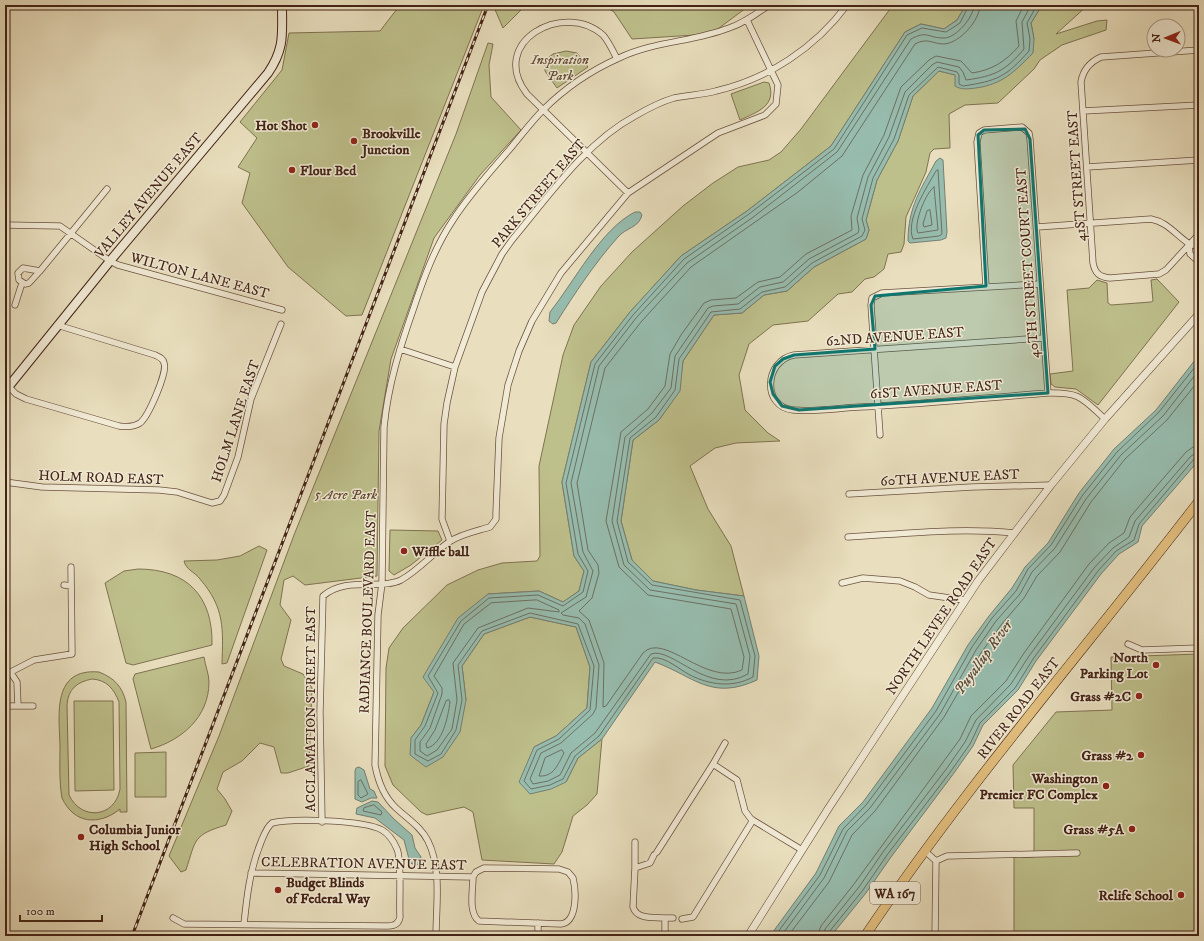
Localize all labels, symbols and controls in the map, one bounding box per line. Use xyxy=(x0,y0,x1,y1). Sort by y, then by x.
north arrow xyxy=(1146,18,1186,58)
text: N xyxy=(1150,34,1164,43)
park label: Inspiration Park xyxy=(530,51,589,85)
street label: 41ST STREET EAST xyxy=(1063,109,1091,242)
place label: Hot Shot xyxy=(255,117,308,135)
marker: Hot Shot xyxy=(310,120,320,130)
place label: Brookville Junction xyxy=(360,125,421,159)
street label: VALLEY AVENUE EAST xyxy=(90,129,207,263)
street label: PARK STREET EAST xyxy=(488,135,590,252)
marker: Brookville Junction xyxy=(349,136,359,146)
place label: Flour Bed xyxy=(300,162,357,180)
marker: Flour Bed xyxy=(287,165,297,175)
street label: 40TH STREET COURT EAST xyxy=(1012,166,1044,359)
street label: WILTON LANE EAST xyxy=(127,249,271,303)
street label: 62ND AVENUE EAST xyxy=(825,323,965,351)
street label: HOLM LANE EAST xyxy=(208,357,264,485)
street label: 61ST AVENUE EAST xyxy=(869,376,1003,404)
street label: 60TH AVENUE EAST xyxy=(880,465,1021,491)
street label: HOLM ROAD EAST xyxy=(38,467,164,489)
park label: 5 Acre Park xyxy=(314,486,377,504)
street label: RADIANCE BOULEVARD EAST xyxy=(355,510,381,714)
street label: NORTH LEVEE ROAD EAST xyxy=(882,534,1001,699)
place label: Wiffle ball xyxy=(411,543,470,561)
marker: Wiffle ball xyxy=(399,546,409,556)
street label: ACCLAMATION STREET EAST xyxy=(302,606,320,812)
water label: Puyallup River xyxy=(950,615,1018,698)
place label: North Parking Lot xyxy=(1080,649,1149,683)
street label: RIVER ROAD EAST xyxy=(973,654,1064,763)
marker: North Parking Lot xyxy=(1151,660,1161,670)
place label: Grass #2C xyxy=(1070,688,1131,706)
marker: Grass #2C xyxy=(1134,691,1144,701)
place label: Grass #2 xyxy=(1082,747,1134,765)
marker: Grass #2 xyxy=(1136,750,1146,760)
place label: Washington Premier FC Complex xyxy=(979,770,1099,804)
marker: Washington Premier FC Complex xyxy=(1101,781,1111,791)
place label: Columbia Junior High School xyxy=(89,821,181,855)
place label: Grass #5A xyxy=(1064,821,1125,839)
marker: Grass #5A xyxy=(1127,824,1137,834)
marker: Columbia Junior High School xyxy=(76,832,86,842)
street label: CELEBRATION AVENUE EAST xyxy=(261,853,467,875)
place label: Budget Blinds of Federal Way xyxy=(286,874,370,908)
road number: WA 167 xyxy=(870,882,920,904)
marker: Budget Blinds of Federal Way xyxy=(273,885,283,895)
place label: Relife School xyxy=(1099,887,1174,905)
marker: Relife School xyxy=(1176,890,1186,900)
scale bar xyxy=(20,897,102,923)
text: 100 m xyxy=(26,904,55,919)

